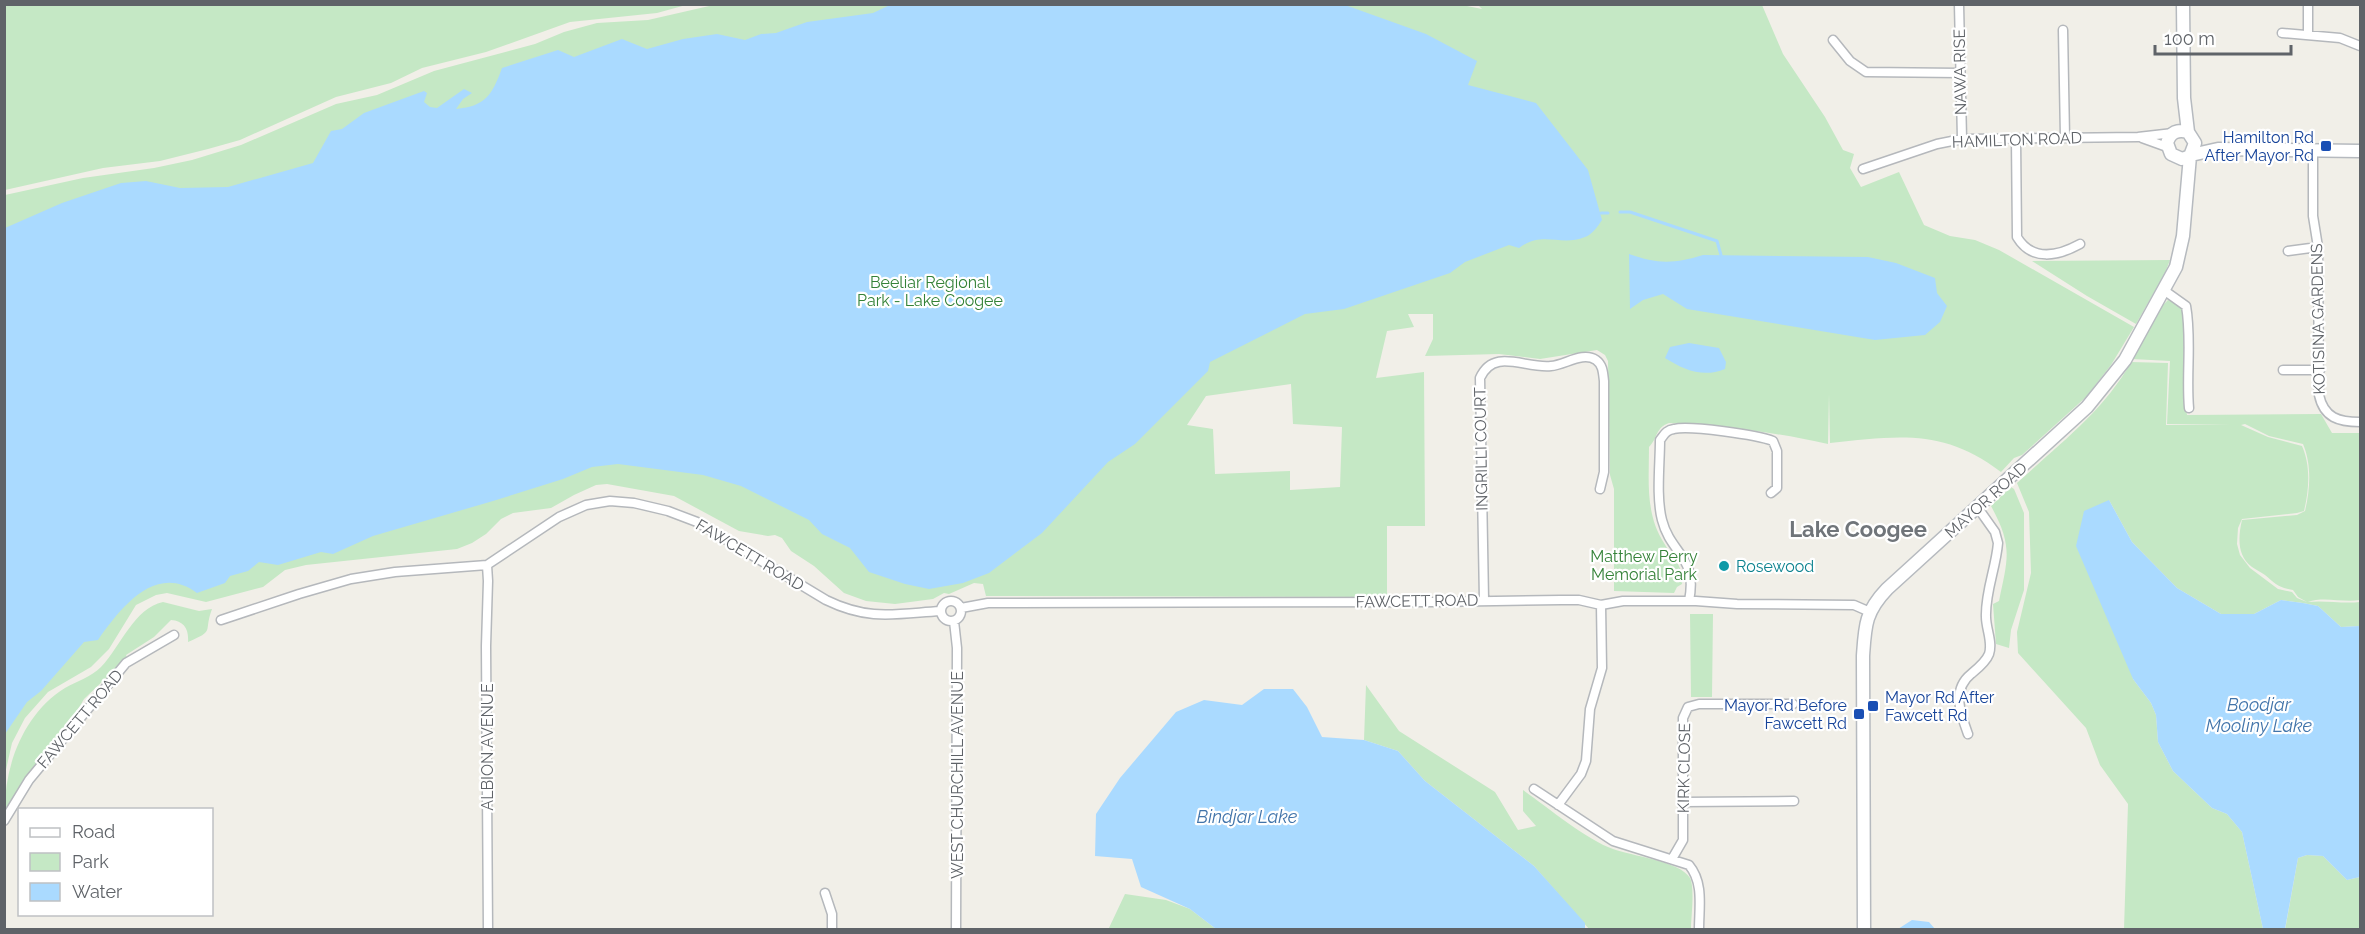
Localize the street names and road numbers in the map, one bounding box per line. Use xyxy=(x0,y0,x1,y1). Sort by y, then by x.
street label: NAWA RISE xyxy=(1950,28,1970,115)
street label: HAMILTON ROAD xyxy=(1952,128,2082,152)
street label: KOTISINA GARDENS xyxy=(2307,243,2329,395)
street label: INGRILLI COURT xyxy=(1470,387,1492,511)
street label: MAYOR ROAD xyxy=(1941,458,2031,542)
street label: FAWCETT ROAD xyxy=(692,515,808,595)
street label: FAWCETT ROAD xyxy=(1355,590,1479,612)
street label: FAWCETT ROAD xyxy=(33,666,127,772)
street label: WEST CHURCHILL AVENUE xyxy=(948,671,967,879)
street label: ALBION AVENUE xyxy=(478,683,497,811)
street label: KIRK CLOSE xyxy=(1674,722,1694,813)

